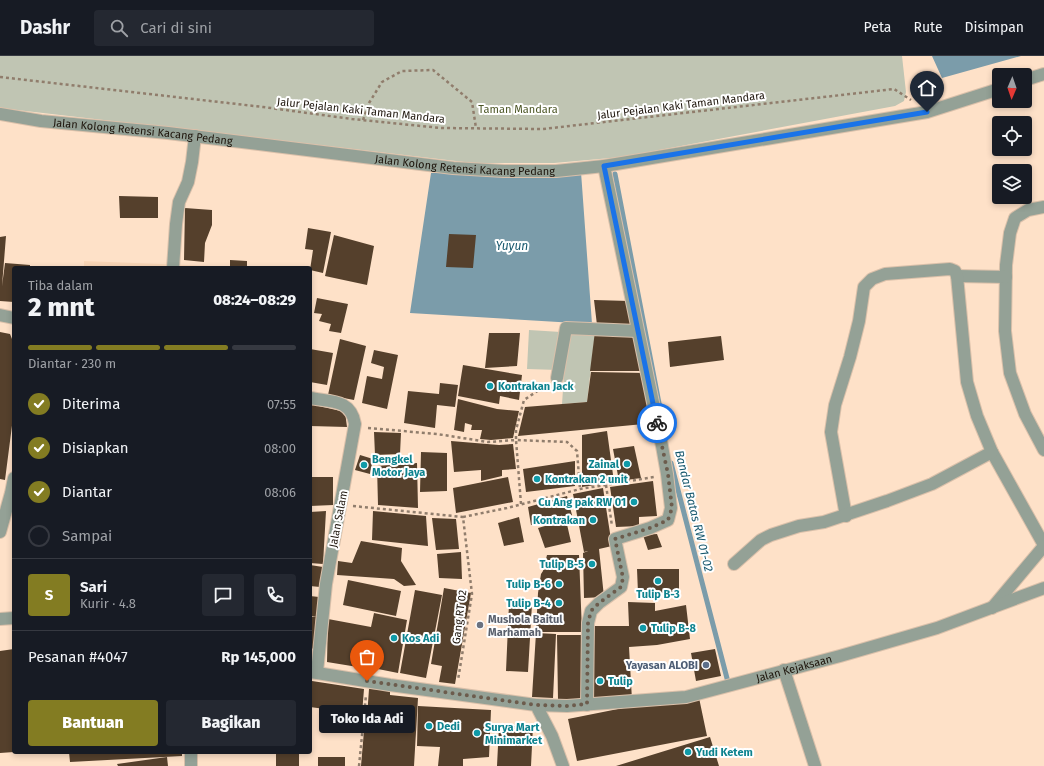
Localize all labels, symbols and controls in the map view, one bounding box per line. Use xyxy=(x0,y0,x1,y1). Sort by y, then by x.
search box xyxy=(94,10,374,46)
text: Dashr xyxy=(20,16,70,39)
icon: search xyxy=(108,17,130,39)
text: Cari di sini xyxy=(140,19,212,37)
text: Peta xyxy=(864,19,891,36)
text: Rute xyxy=(913,19,943,36)
text: Disimpan xyxy=(965,19,1024,36)
north arrow xyxy=(992,68,1032,108)
map controls xyxy=(992,68,1032,204)
pin xyxy=(910,71,944,112)
icon: home xyxy=(916,77,938,99)
street label: Jalur Pejalan Kaki Taman Mandara xyxy=(596,89,766,122)
street label: Jalur Pejalan Kaki Taman Mandara xyxy=(276,95,446,126)
park label: Taman Mandara xyxy=(478,103,558,116)
street label: Jalan Kolong Retensi Kacang Pedang xyxy=(52,116,234,148)
button: locate xyxy=(992,116,1032,156)
street label: Jalan Kolong Retensi Kacang Pedang xyxy=(374,152,555,178)
button: layers xyxy=(992,164,1032,204)
water label: Yuyun xyxy=(496,239,528,253)
text: Tiba dalam xyxy=(28,278,93,293)
text: 08:24–08:29 xyxy=(213,291,296,309)
text: 2 mnt xyxy=(28,292,95,323)
text: Diantar · 230 m xyxy=(28,356,116,371)
place label: Kontrakan Jack xyxy=(498,380,575,393)
marker: Kontrakan Jack xyxy=(485,381,495,391)
icon: check xyxy=(28,393,50,415)
text: Diterima xyxy=(62,395,120,413)
text: 07:55 xyxy=(267,397,296,412)
courier xyxy=(637,403,677,443)
icon: bike xyxy=(646,412,668,434)
icon: check xyxy=(28,437,50,459)
text: Disiapkan xyxy=(62,439,129,457)
text: 08:00 xyxy=(264,441,296,456)
water label: Bandar Batas RW 01-02 xyxy=(672,449,716,573)
place label: Bengkel Motor Jaya xyxy=(372,453,425,479)
place label: Zainal xyxy=(588,458,620,471)
marker: Zainal xyxy=(622,459,632,469)
marker: Bengkel Motor Jaya xyxy=(359,460,369,470)
place label: Kontrakan 2 unit xyxy=(545,473,629,486)
marker: Kontrakan 2 unit xyxy=(532,474,542,484)
icon: check xyxy=(28,481,50,503)
text: Diantar xyxy=(62,483,112,501)
text: 08:06 xyxy=(264,485,296,500)
street label: Jalan Salam xyxy=(327,489,350,549)
place label: Cu Ang pak RW 01 xyxy=(538,496,626,509)
marker: Cu Ang pak RW 01 xyxy=(629,497,639,507)
place label: Kontrakan xyxy=(533,514,585,527)
marker: Kontrakan xyxy=(588,515,598,525)
text: Sampai xyxy=(62,527,112,545)
place label: Tulip B-5 xyxy=(540,558,584,571)
marker: Tulip B-5 xyxy=(587,559,597,569)
button: chat xyxy=(202,574,244,616)
button: phone xyxy=(254,574,296,616)
marker: Tulip B-3 xyxy=(653,576,663,586)
text: Sari xyxy=(80,578,107,596)
place label: Tulip B-6 xyxy=(506,578,551,591)
marker: Tulip B-6 xyxy=(554,579,564,589)
text: S xyxy=(45,586,53,604)
place label: Tulip B-3 xyxy=(636,588,680,601)
street label: Gang RT 02 xyxy=(450,589,469,645)
text: Kurir · 4.8 xyxy=(80,596,136,611)
place label: Tulip B-4 xyxy=(506,597,551,610)
marker: Tulip B-4 xyxy=(554,598,564,608)
place label: Mushola Baitul Marhamah xyxy=(488,613,563,639)
marker: Mushola Baitul Marhamah xyxy=(475,620,485,630)
place label: Tulip B-8 xyxy=(651,622,697,635)
marker: Tulip B-8 xyxy=(638,623,648,633)
place label: Kos Adi xyxy=(402,632,439,645)
marker: Kos Adi xyxy=(389,633,399,643)
pin xyxy=(350,640,384,681)
icon: bag xyxy=(356,646,378,668)
text: Pesanan #4047 xyxy=(28,648,128,666)
text: Rp 145,000 xyxy=(221,648,296,666)
street label: Jalan Kejaksaan xyxy=(755,652,833,685)
place label: Yayasan ALOBI xyxy=(625,659,698,672)
marker: Yayasan ALOBI xyxy=(701,660,711,670)
place label: Tulip xyxy=(608,675,633,688)
marker: Tulip xyxy=(595,676,605,686)
button: Bantuan xyxy=(28,700,158,746)
button: Bagikan xyxy=(166,700,296,746)
callout: Toko Ida Adi xyxy=(319,705,415,733)
text: Toko Ida Adi xyxy=(331,711,403,726)
place label: Dedi xyxy=(437,720,460,733)
marker: Dedi xyxy=(424,721,434,731)
place label: Surya Mart Minimarket xyxy=(485,721,543,747)
marker: Surya Mart Minimarket xyxy=(472,728,482,738)
place label: Yudi Ketem xyxy=(695,746,753,759)
marker: Yudi Ketem xyxy=(683,747,693,757)

